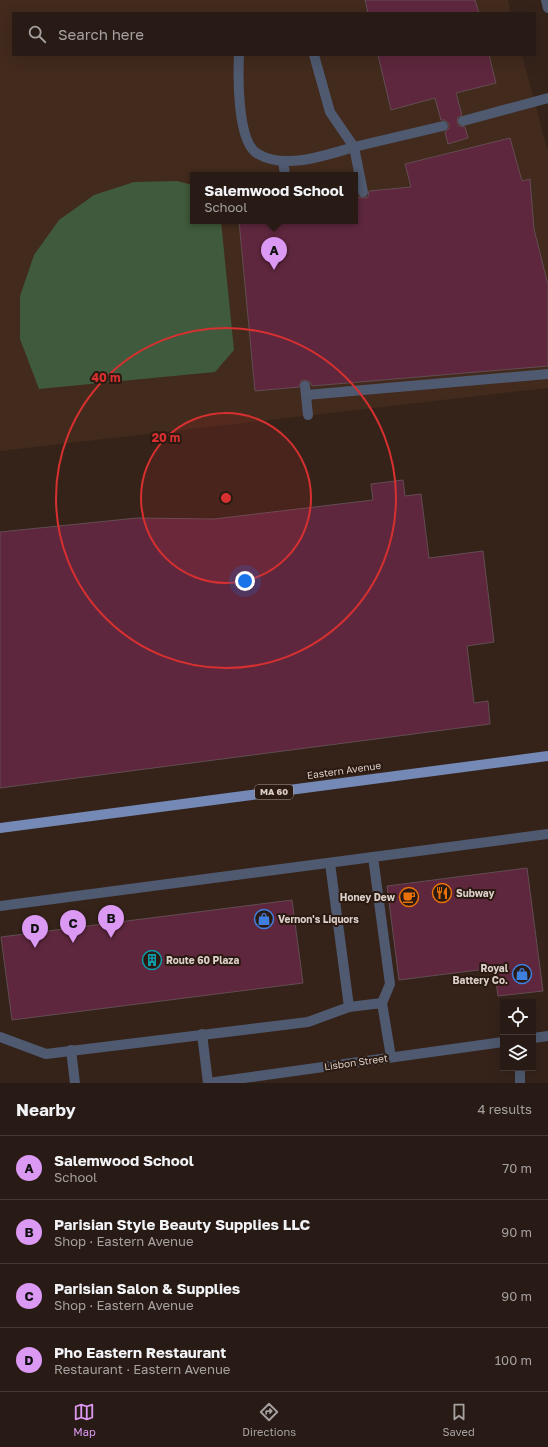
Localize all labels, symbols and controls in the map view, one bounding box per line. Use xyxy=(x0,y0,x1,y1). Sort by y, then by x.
search box xyxy=(12,12,536,56)
icon: search xyxy=(26,23,48,45)
text: Search here xyxy=(58,25,144,43)
popup xyxy=(190,172,358,224)
text: Salemwood School xyxy=(204,181,344,199)
text: School xyxy=(204,199,247,215)
pin: A xyxy=(261,237,287,270)
text: 40 m xyxy=(92,370,120,385)
text: 20 m xyxy=(152,430,180,445)
centre of rings xyxy=(219,491,233,505)
your location xyxy=(235,571,255,591)
street label: Eastern Avenue xyxy=(306,759,382,781)
road number: MA 60 xyxy=(255,785,293,799)
restaurant icon: Subway xyxy=(431,882,453,904)
cafe icon: Honey Dew xyxy=(398,886,420,908)
place label: Subway xyxy=(456,887,494,899)
place label: Honey Dew xyxy=(340,891,396,903)
pin: B xyxy=(98,905,124,938)
shop icon: Vernon's Liquors xyxy=(253,908,275,930)
pin: C xyxy=(60,910,86,943)
place label: Vernon's Liquors xyxy=(278,913,359,925)
pin: D xyxy=(22,915,48,948)
building icon: Route 60 Plaza xyxy=(141,949,163,971)
place label: Route 60 Plaza xyxy=(166,954,239,966)
place label: Royal Battery Co. xyxy=(453,962,509,986)
shop icon: Royal Battery Co. xyxy=(511,963,533,985)
map controls xyxy=(500,999,536,1071)
button: locate xyxy=(500,999,536,1035)
button: layers xyxy=(500,1035,536,1071)
street label: Lisbon Street xyxy=(323,1052,389,1072)
text: Nearby xyxy=(16,1099,76,1120)
text: 4 results xyxy=(478,1101,532,1117)
text: Salemwood School xyxy=(54,1151,194,1169)
text: A xyxy=(24,1160,34,1176)
text: 70 m xyxy=(502,1160,532,1176)
text: School xyxy=(54,1169,97,1185)
text: Parisian Style Beauty Supplies LLC xyxy=(54,1215,310,1233)
text: B xyxy=(24,1224,34,1240)
text: 90 m xyxy=(501,1224,532,1240)
text: Shop · Eastern Avenue xyxy=(54,1233,194,1249)
text: Parisian Salon & Supplies xyxy=(54,1279,240,1297)
text: C xyxy=(24,1288,34,1304)
text: 90 m xyxy=(501,1288,532,1304)
text: Shop · Eastern Avenue xyxy=(54,1297,194,1313)
text: Pho Eastern Restaurant xyxy=(54,1343,226,1361)
text: D xyxy=(24,1352,34,1368)
text: 100 m xyxy=(495,1352,532,1368)
text: Restaurant · Eastern Avenue xyxy=(54,1361,230,1377)
tab: Map xyxy=(73,1401,96,1438)
tab: Directions xyxy=(242,1401,296,1438)
tab: Saved xyxy=(443,1401,475,1438)

